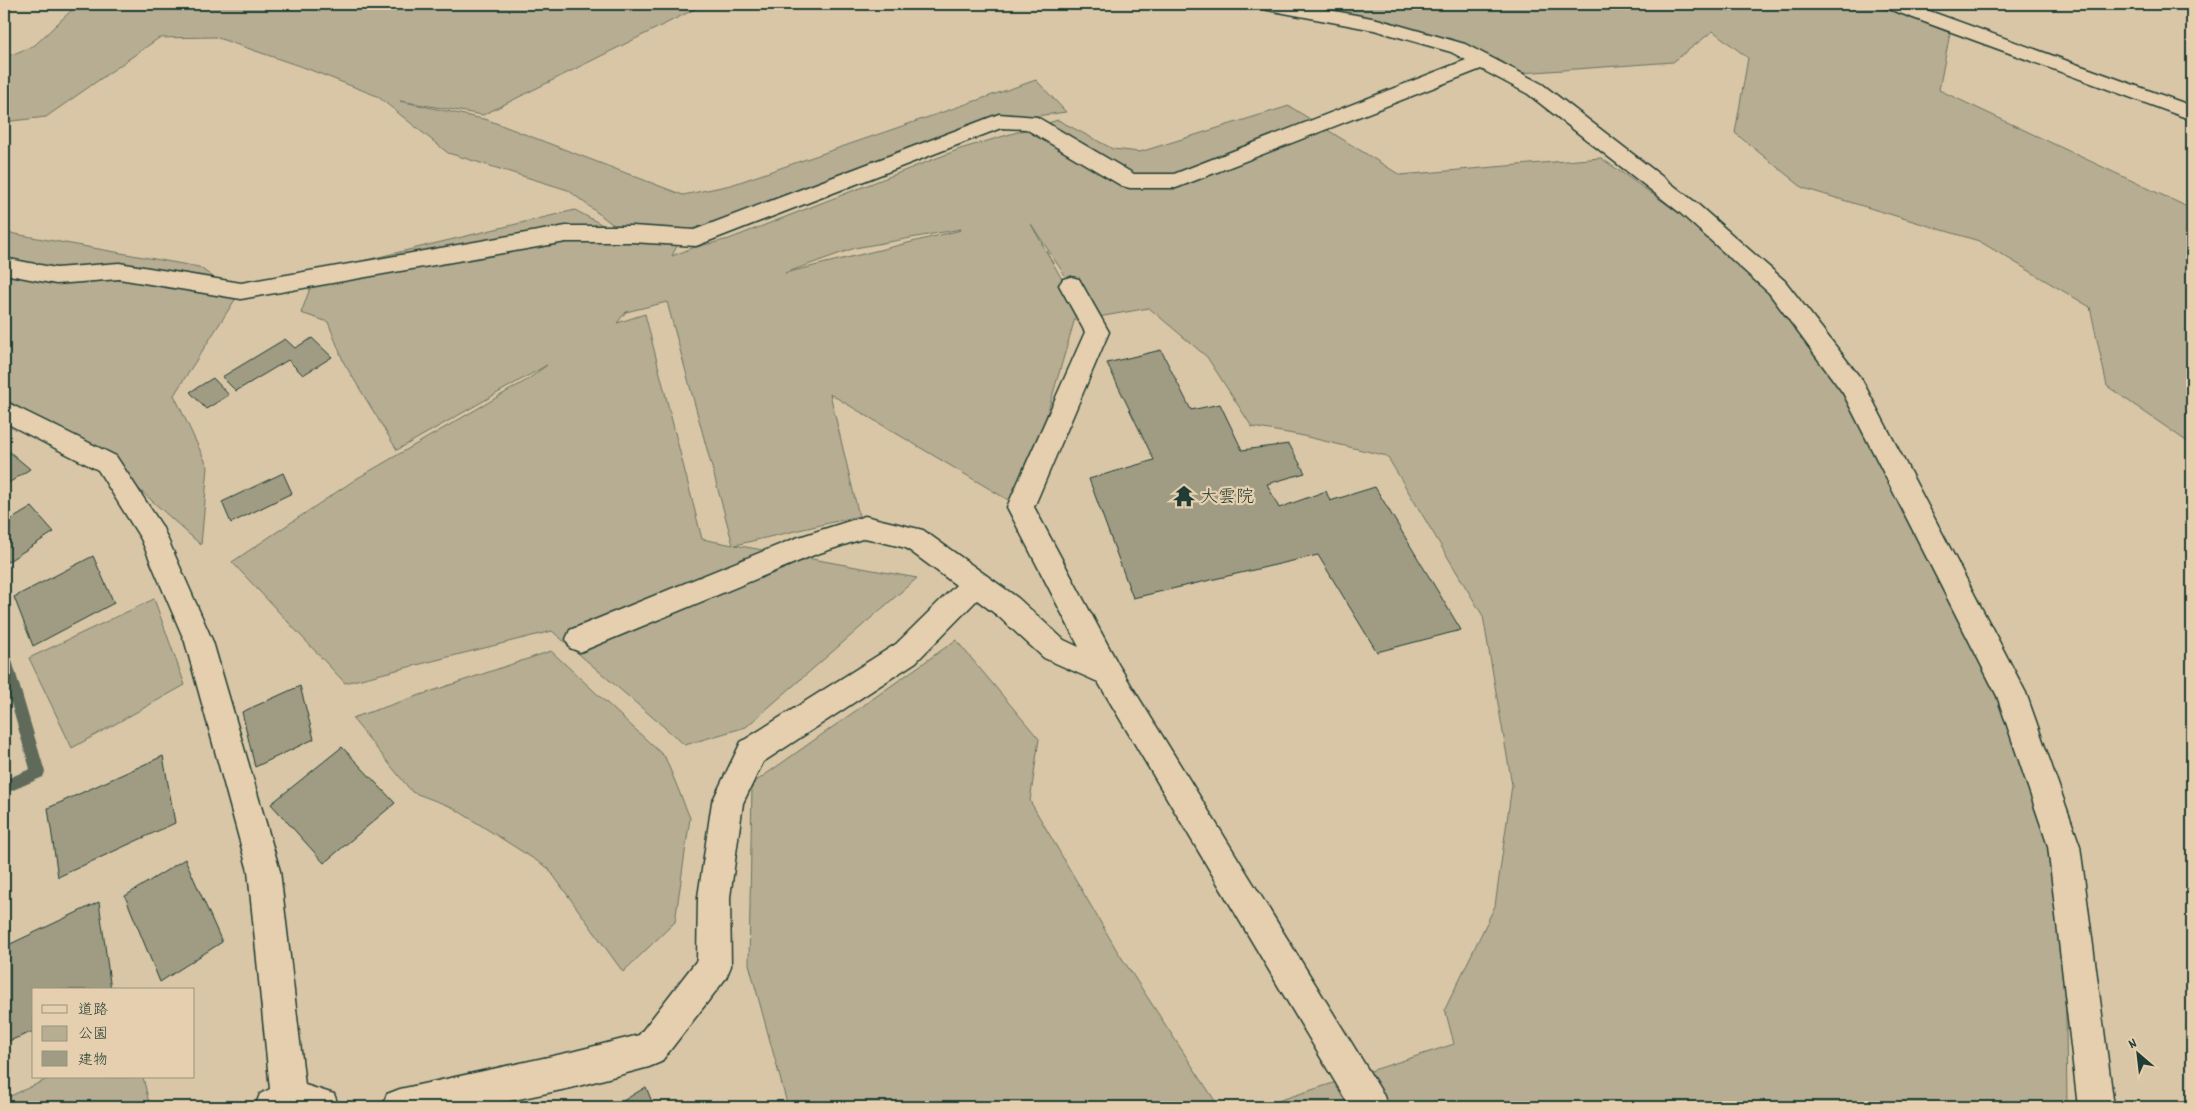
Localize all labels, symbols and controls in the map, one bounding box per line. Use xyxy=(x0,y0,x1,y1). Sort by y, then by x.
temple icon: 大雲院 xyxy=(1171,483,1197,509)
place label: 大雲院 xyxy=(1200,486,1254,511)
legend xyxy=(32,988,195,1078)
text: 道路 xyxy=(78,1000,108,1022)
text: 公園 xyxy=(78,1024,108,1046)
north arrow xyxy=(2114,1028,2164,1078)
text: N xyxy=(2125,1034,2141,1055)
text: 建物 xyxy=(78,1050,108,1072)

